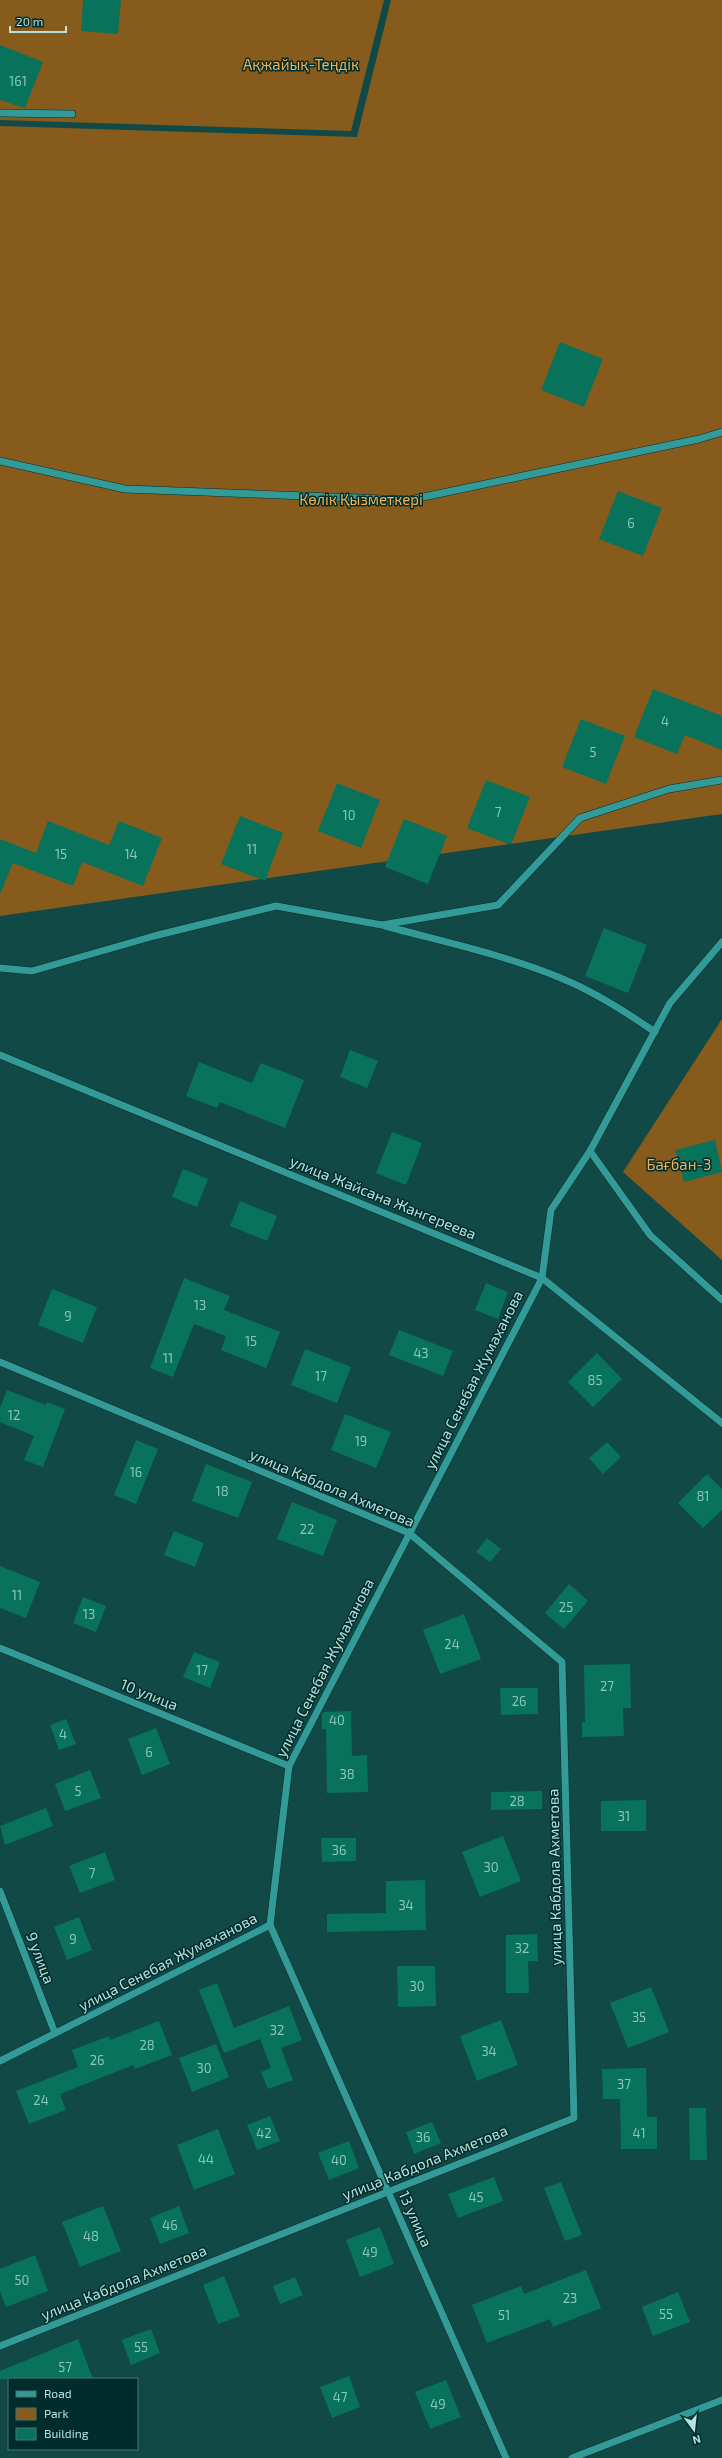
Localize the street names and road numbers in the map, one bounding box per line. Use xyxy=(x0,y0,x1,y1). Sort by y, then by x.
street label: улица Жайсана Жангереева xyxy=(287,1151,479,1244)
street label: улица Сенебая Жумаханова xyxy=(420,1287,527,1472)
street label: улица Кабдола Ахметова xyxy=(247,1444,417,1531)
street label: улица Сенебая Жумаханова xyxy=(271,1575,378,1760)
street label: 10 улица xyxy=(118,1674,181,1715)
street label: улица Кабдола Ахметова xyxy=(543,1788,566,1966)
street label: улица Сенебая Жумаханова xyxy=(75,1908,260,2015)
street label: 9 улица xyxy=(22,1929,59,1986)
street label: улица Кабдола Ахметова xyxy=(339,2121,510,2205)
street label: 13 улица xyxy=(395,2188,436,2250)
street label: улица Кабдола Ахметова xyxy=(38,2241,209,2325)

